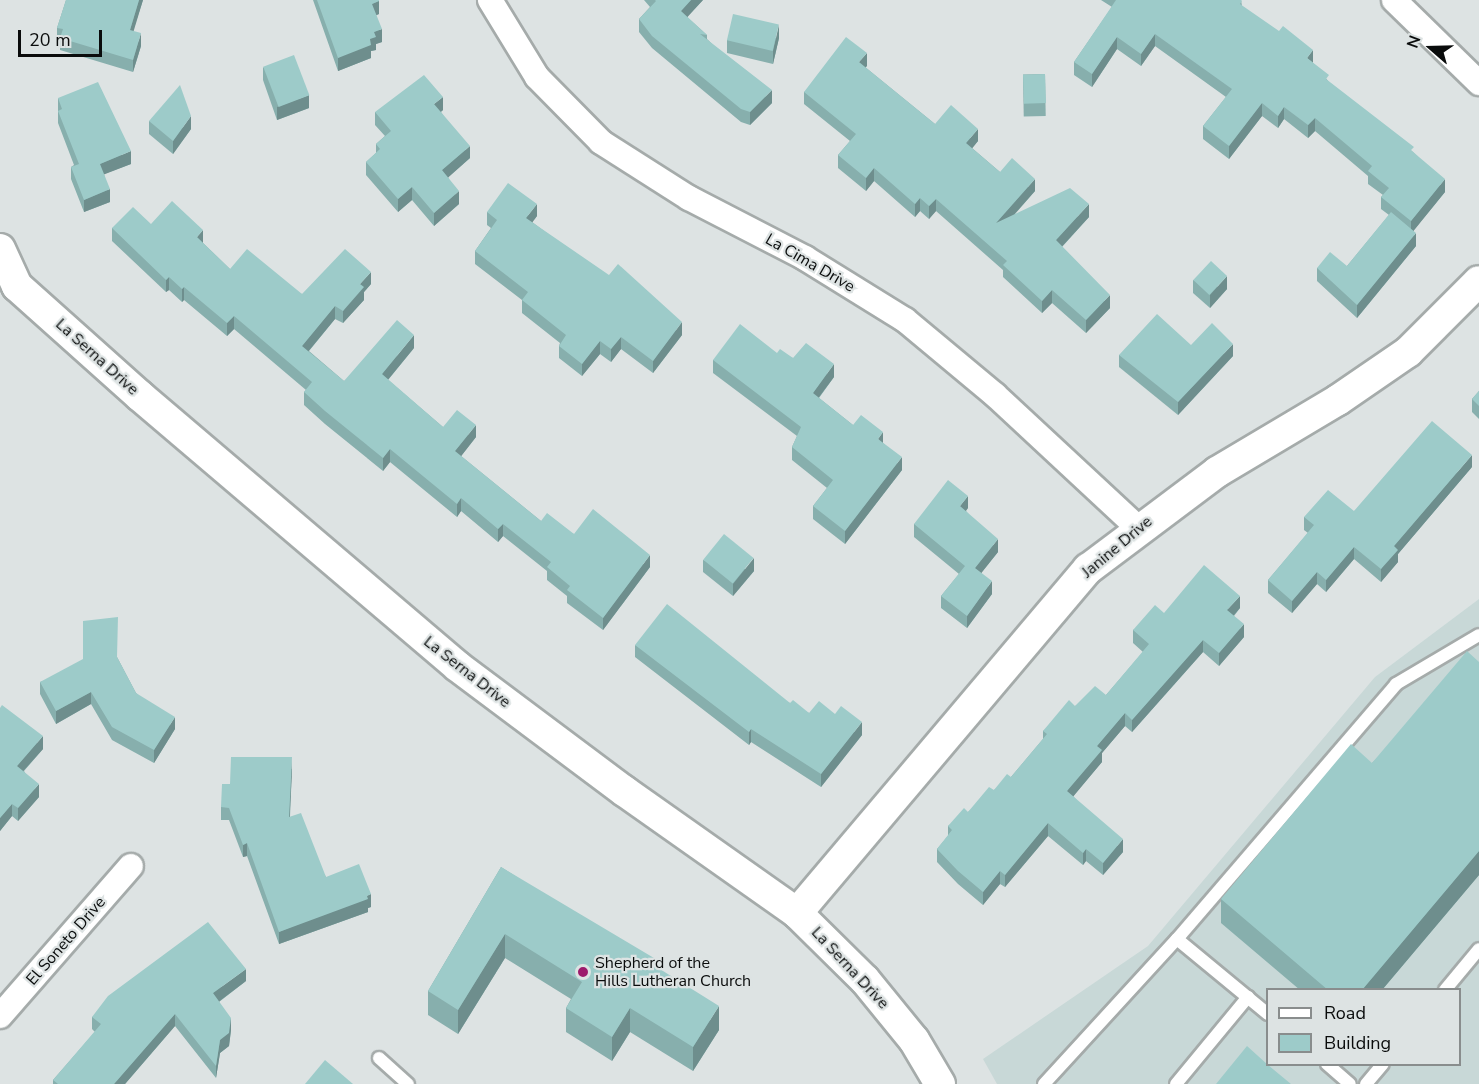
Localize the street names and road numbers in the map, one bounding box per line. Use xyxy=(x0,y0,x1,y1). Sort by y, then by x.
street label: La Cima Drive xyxy=(762,230,858,296)
street label: La Serna Drive xyxy=(52,315,142,399)
street label: Janine Drive xyxy=(1078,512,1156,582)
street label: La Serna Drive xyxy=(420,632,514,712)
street label: El Soneto Drive xyxy=(22,893,110,989)
street label: La Serna Drive xyxy=(807,923,893,1013)

